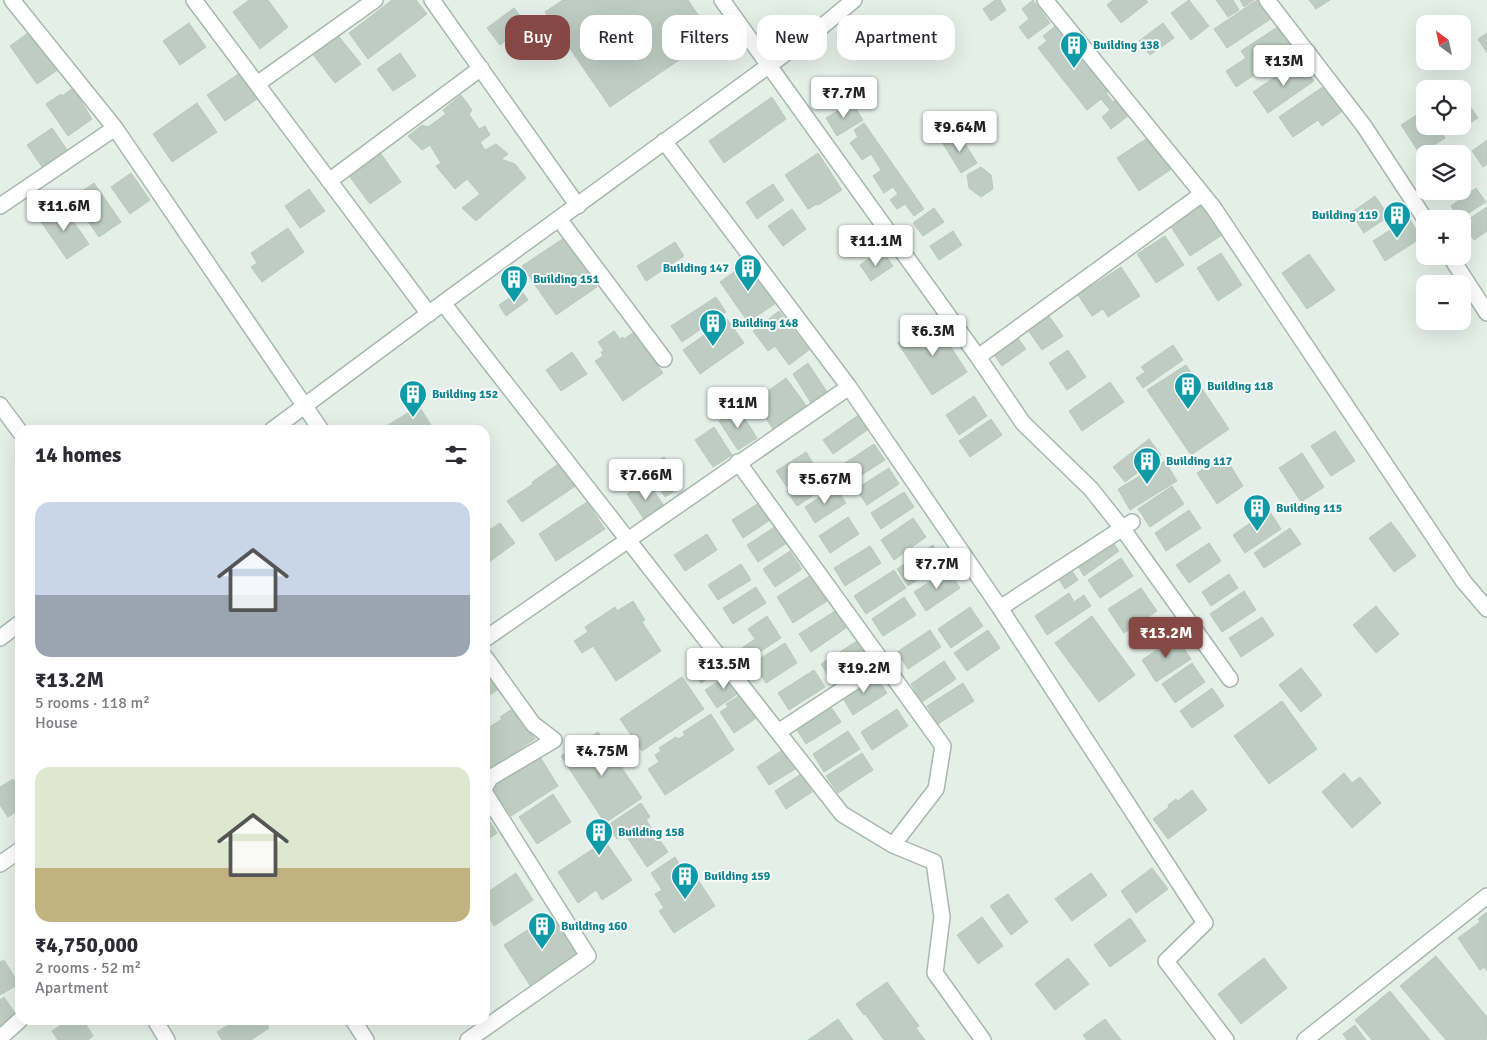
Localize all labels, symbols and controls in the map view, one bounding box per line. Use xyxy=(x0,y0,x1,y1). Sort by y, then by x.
chip: Buy xyxy=(505,15,570,60)
chip: Rent xyxy=(580,15,652,60)
chip: Filters xyxy=(662,15,747,60)
chip: New xyxy=(757,15,827,60)
chip: Apartment xyxy=(837,15,955,60)
north arrow xyxy=(1416,15,1471,70)
map controls xyxy=(1416,15,1471,330)
building icon: Building 138 xyxy=(1059,30,1089,69)
place label: Building 138 xyxy=(1093,38,1160,53)
pin: ₹13M xyxy=(1254,44,1314,87)
text: ₹13M xyxy=(1264,51,1304,71)
pin: ₹7.7M xyxy=(809,76,879,119)
button: locate xyxy=(1416,80,1471,135)
text: ₹7.7M xyxy=(822,83,866,103)
pin: ₹9.64M xyxy=(919,110,1001,153)
text: ₹9.64M xyxy=(934,117,986,137)
button: layers xyxy=(1416,145,1471,200)
pin: ₹11.6M xyxy=(23,190,105,232)
text: ₹11.6M xyxy=(38,196,90,216)
building icon: Building 119 xyxy=(1382,200,1412,239)
place label: Building 119 xyxy=(1312,208,1379,223)
button: + xyxy=(1416,210,1471,265)
pin: ₹11.1M xyxy=(835,224,917,267)
text: ₹11.1M xyxy=(850,231,902,251)
building icon: Building 147 xyxy=(733,253,763,292)
place label: Building 147 xyxy=(663,261,730,276)
building icon: Building 151 xyxy=(499,264,529,303)
place label: Building 151 xyxy=(533,272,600,287)
button: − xyxy=(1416,275,1471,330)
building icon: Building 148 xyxy=(698,308,728,347)
pin: ₹6.3M xyxy=(898,314,968,357)
place label: Building 148 xyxy=(732,316,799,331)
text: ₹6.3M xyxy=(911,321,955,341)
building icon: Building 118 xyxy=(1173,371,1203,410)
building icon: Building 152 xyxy=(398,379,428,418)
place label: Building 118 xyxy=(1207,379,1274,394)
pin: ₹11M xyxy=(708,386,768,429)
place label: Building 152 xyxy=(432,387,498,402)
text: ₹11M xyxy=(718,393,758,413)
icon: filters xyxy=(442,441,470,469)
text: 14 homes xyxy=(35,442,121,468)
building icon: Building 117 xyxy=(1132,446,1162,485)
place label: Building 117 xyxy=(1166,454,1233,469)
pin: ₹7.66M xyxy=(605,458,687,501)
pin: ₹5.67M xyxy=(784,462,866,505)
text: ₹7.66M xyxy=(620,465,672,485)
text: ₹5.67M xyxy=(799,469,851,489)
building icon: Building 115 xyxy=(1242,493,1272,532)
place label: Building 115 xyxy=(1276,501,1342,516)
icon: home xyxy=(208,535,298,625)
pin: ₹7.7M xyxy=(902,548,972,590)
text: ₹7.7M xyxy=(915,554,959,574)
pin: ₹13.2M xyxy=(1125,616,1207,659)
text: ₹13.2M xyxy=(1140,623,1192,643)
pin: ₹13.5M xyxy=(683,648,765,690)
pin: ₹19.2M xyxy=(823,652,905,694)
text: ₹13.5M xyxy=(698,654,750,674)
text: ₹19.2M xyxy=(838,658,890,678)
text: ₹13.2M xyxy=(35,667,104,693)
text: 5 rooms · 118 m² xyxy=(35,693,150,713)
text: House xyxy=(35,713,78,733)
pin: ₹4.75M xyxy=(561,734,643,777)
text: ₹4.75M xyxy=(576,741,628,761)
icon: home xyxy=(208,800,298,890)
building icon: Building 158 xyxy=(584,817,614,856)
place label: Building 158 xyxy=(618,825,685,840)
building icon: Building 159 xyxy=(670,861,700,900)
place label: Building 159 xyxy=(704,869,771,884)
building icon: Building 160 xyxy=(527,911,557,950)
place label: Building 160 xyxy=(561,919,628,934)
text: ₹4,750,000 xyxy=(35,932,138,958)
text: 2 rooms · 52 m² xyxy=(35,958,141,978)
text: Apartment xyxy=(35,978,108,998)

